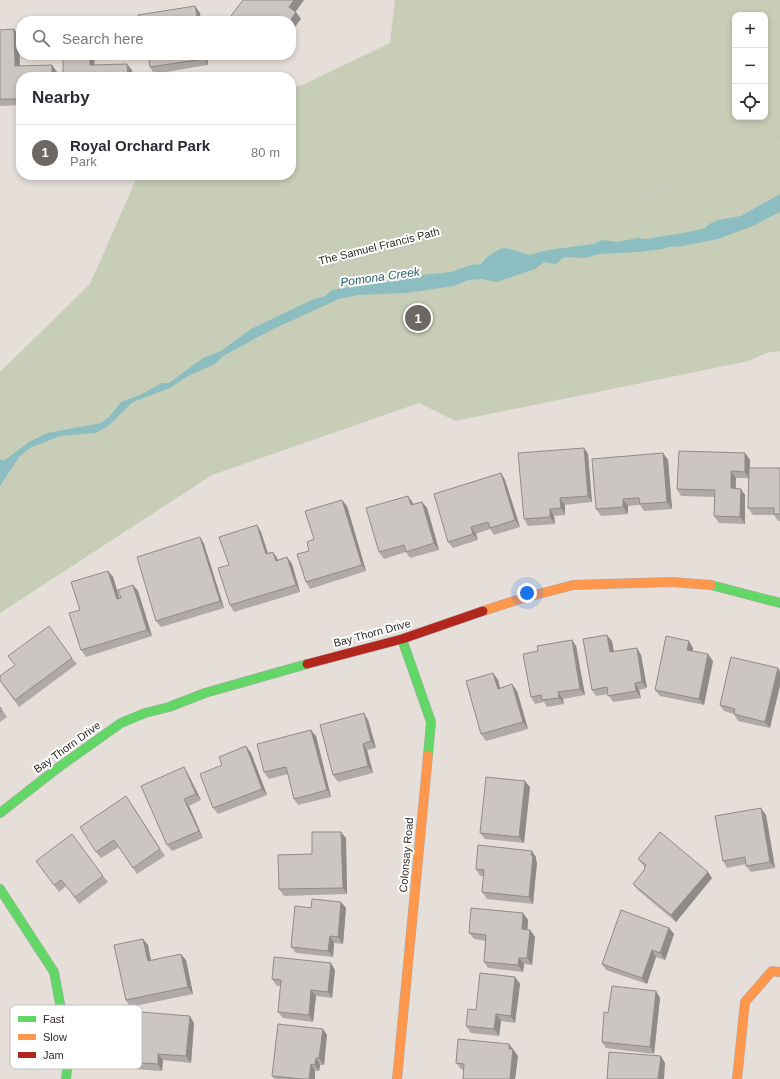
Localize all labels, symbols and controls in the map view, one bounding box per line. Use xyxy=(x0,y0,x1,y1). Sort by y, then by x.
map controls xyxy=(732,12,768,120)
button: + xyxy=(732,12,768,48)
search box xyxy=(16,16,296,60)
icon: search xyxy=(30,27,52,49)
text: Search here xyxy=(62,30,144,47)
button: − xyxy=(732,48,768,84)
button: locate xyxy=(732,84,768,120)
text: Nearby xyxy=(32,88,90,107)
text: Royal Orchard Park xyxy=(70,137,210,154)
text: 1 xyxy=(41,145,49,160)
text: 80 m xyxy=(251,145,280,160)
text: Park xyxy=(70,154,97,169)
street label: The Samuel Francis Path xyxy=(317,225,441,267)
water label: Pomona Creek xyxy=(339,264,422,290)
pin: 1 xyxy=(405,303,431,333)
your location xyxy=(517,583,537,603)
street label: Bay Thorn Drive xyxy=(332,617,412,649)
street label: Bay Thorn Drive xyxy=(31,719,103,775)
street label: Colonsay Road xyxy=(397,817,415,893)
legend xyxy=(10,1005,142,1069)
text: Fast xyxy=(43,1013,64,1025)
text: Slow xyxy=(43,1031,67,1043)
text: Jam xyxy=(43,1049,64,1061)

